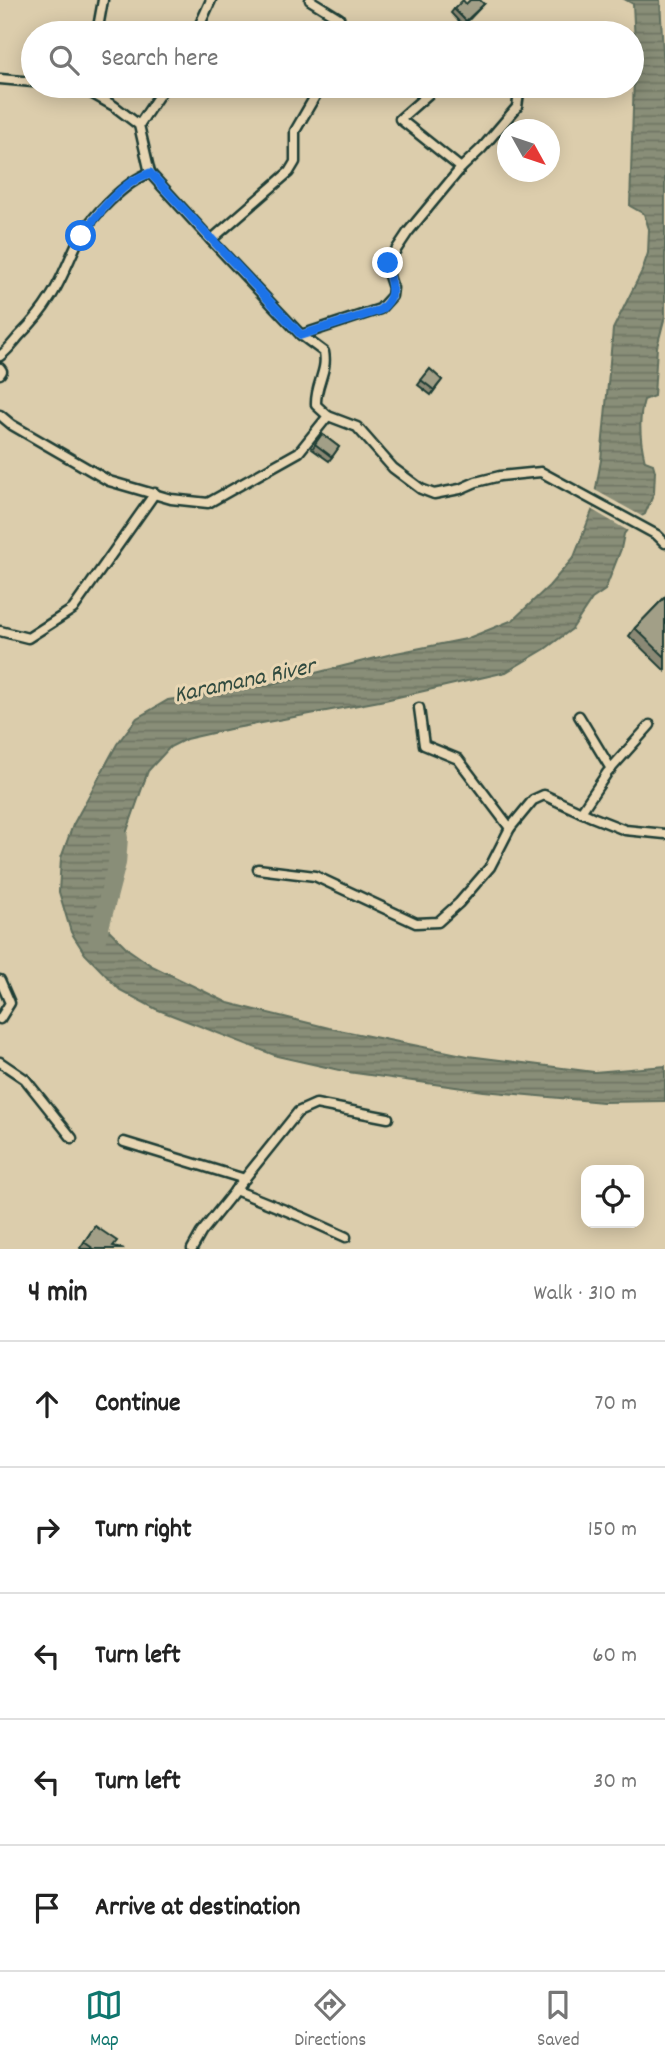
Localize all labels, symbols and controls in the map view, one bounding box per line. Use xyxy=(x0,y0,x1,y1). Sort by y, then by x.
search box xyxy=(21,21,644,98)
icon: search xyxy=(45,41,83,79)
text: Search here xyxy=(101,41,219,78)
north arrow xyxy=(497,119,560,182)
route start xyxy=(65,220,96,251)
route end xyxy=(372,247,403,278)
water label: Karamana River xyxy=(171,650,321,713)
map controls xyxy=(581,1165,644,1228)
button: locate xyxy=(581,1165,644,1228)
text: 4 min xyxy=(28,1273,87,1316)
text: Walk · 310 m xyxy=(533,1278,637,1311)
icon: ahead xyxy=(28,1385,66,1423)
text: Continue xyxy=(95,1386,180,1423)
text: 70 m xyxy=(595,1388,637,1421)
icon: right xyxy=(28,1511,66,1549)
text: Turn right xyxy=(95,1512,192,1549)
text: 150 m xyxy=(588,1514,637,1547)
icon: left xyxy=(28,1637,66,1675)
text: Turn left xyxy=(95,1638,181,1675)
text: 60 m xyxy=(592,1640,637,1673)
icon: left xyxy=(28,1763,66,1801)
text: Turn left xyxy=(95,1764,181,1801)
text: 30 m xyxy=(593,1766,637,1799)
icon: arrive xyxy=(28,1889,66,1927)
text: Arrive at destination xyxy=(95,1890,300,1927)
tab: Map xyxy=(85,1986,123,2055)
tab: Directions xyxy=(294,1986,366,2055)
tab: Saved xyxy=(537,1986,580,2055)

